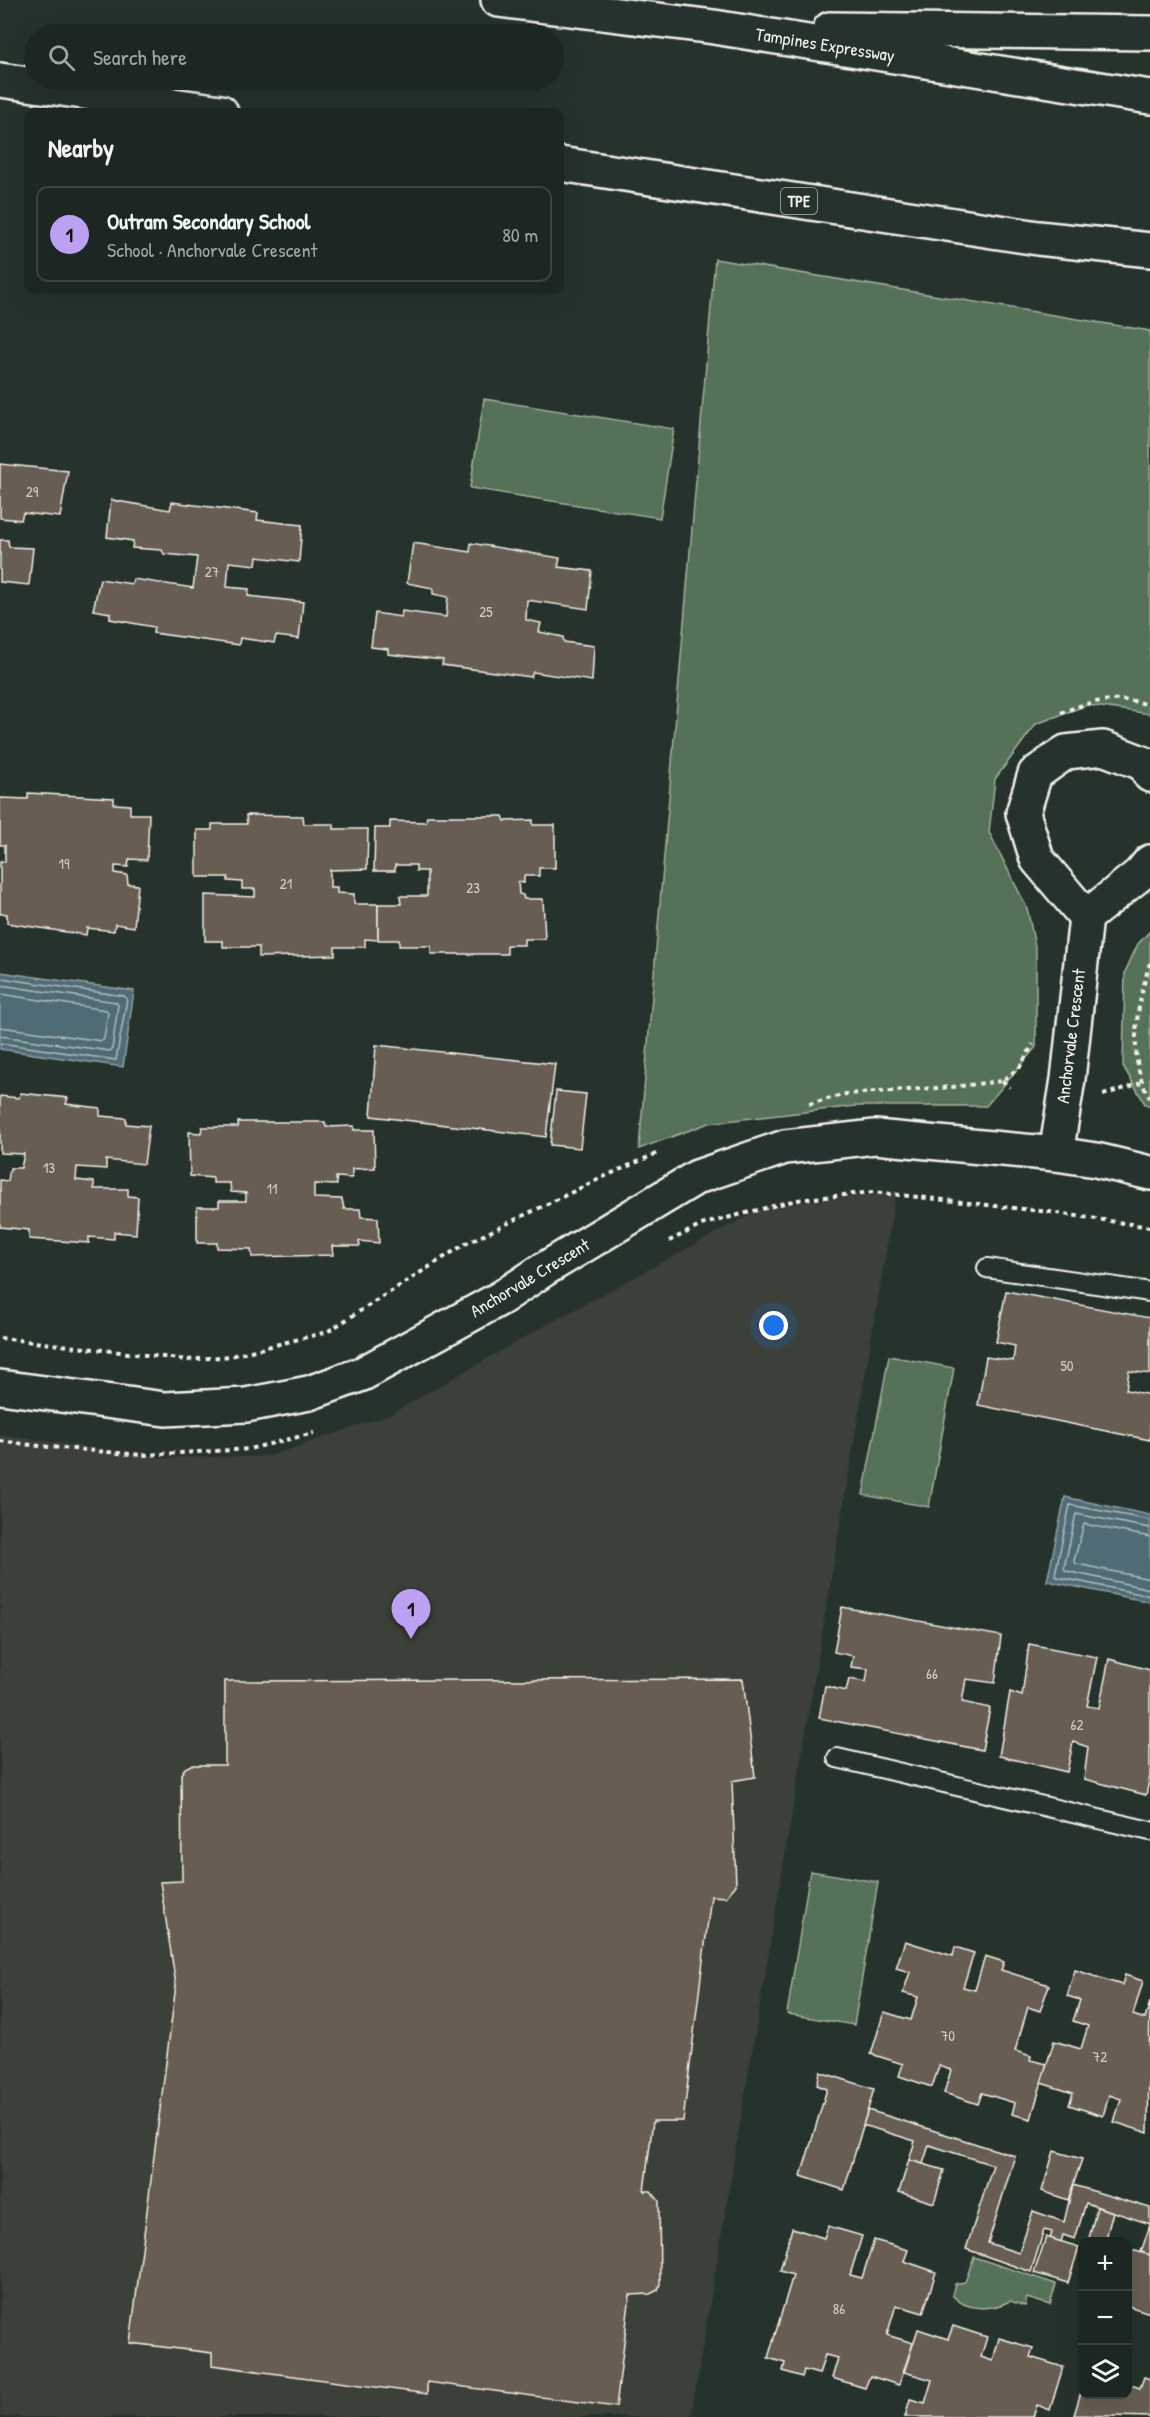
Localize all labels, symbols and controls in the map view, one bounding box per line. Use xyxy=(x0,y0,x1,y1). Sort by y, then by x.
street label: Tampines Expressway xyxy=(754,21,897,68)
search box xyxy=(24,24,564,90)
icon: search xyxy=(45,41,78,74)
text: Search here xyxy=(93,42,187,72)
text: Nearby xyxy=(48,130,114,165)
road number: TPE xyxy=(781,188,817,214)
text: Outram Secondary School xyxy=(107,206,310,236)
text: 1 xyxy=(66,221,73,248)
text: 80 m xyxy=(502,221,538,248)
text: School · Anchorvale Crescent xyxy=(107,236,317,263)
house number: 29 xyxy=(26,481,39,502)
house number: 27 xyxy=(205,561,219,582)
house number: 25 xyxy=(479,601,493,622)
house number: 19 xyxy=(59,853,70,874)
house number: 21 xyxy=(280,873,292,894)
house number: 23 xyxy=(466,877,480,898)
street label: Anchorvale Crescent xyxy=(1050,966,1091,1105)
house number: 13 xyxy=(43,1157,55,1178)
house number: 11 xyxy=(267,1178,277,1199)
street label: Anchorvale Crescent xyxy=(465,1232,595,1323)
your location xyxy=(759,1311,788,1340)
house number: 50 xyxy=(1060,1355,1074,1376)
pin: 1 xyxy=(392,1590,430,1639)
house number: 66 xyxy=(926,1663,938,1684)
house number: 62 xyxy=(1070,1714,1084,1735)
house number: 70 xyxy=(941,2025,955,2046)
house number: 72 xyxy=(1093,2046,1107,2067)
map controls xyxy=(1078,2237,1132,2399)
button: + xyxy=(1078,2237,1132,2291)
button: − xyxy=(1078,2291,1132,2345)
house number: 86 xyxy=(833,2298,845,2319)
button: layers xyxy=(1078,2345,1132,2399)

